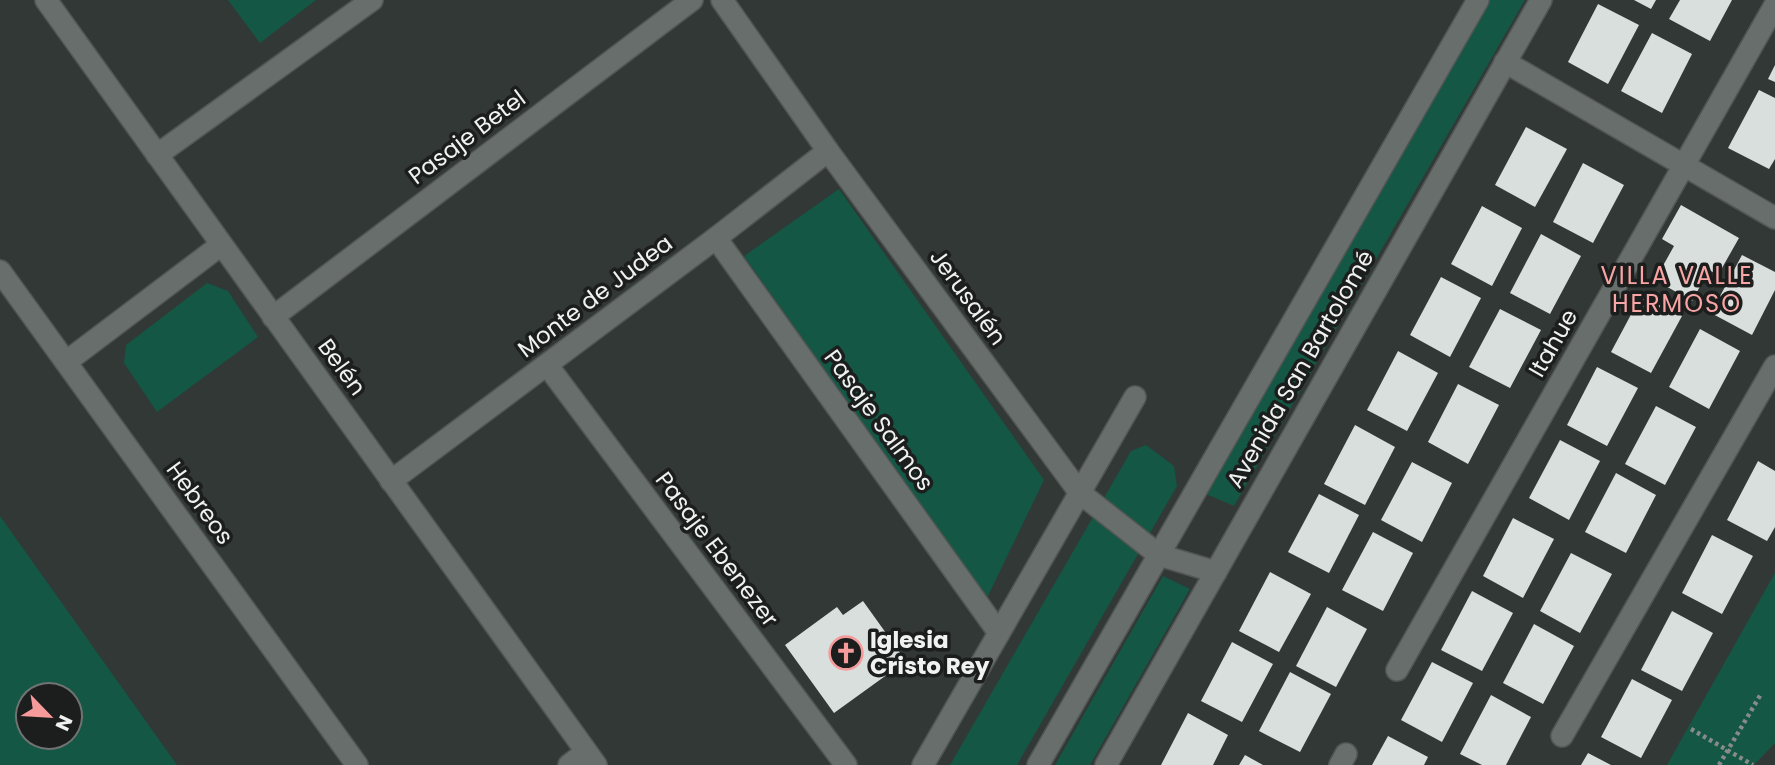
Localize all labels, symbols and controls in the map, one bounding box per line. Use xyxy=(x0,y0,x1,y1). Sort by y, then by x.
street label: Pasaje Betel xyxy=(402,82,532,192)
street label: Monte de Judea xyxy=(511,227,679,365)
street label: Jerusalén xyxy=(922,242,1014,352)
street label: Avenida San Bartolomé xyxy=(1219,244,1381,494)
district label: VILLA VALLE HERMOSO xyxy=(1601,259,1753,320)
street label: Itahue xyxy=(1521,303,1585,383)
street label: Belén xyxy=(311,332,373,402)
street label: Pasaje Salmos xyxy=(817,343,941,497)
street label: Hebreos xyxy=(159,455,241,551)
street label: Pasaje Ebenezer xyxy=(648,465,786,633)
place label: Iglesia Cristo Rey xyxy=(870,624,990,682)
church icon: Iglesia Cristo Rey xyxy=(827,634,865,672)
north arrow xyxy=(14,681,84,751)
text: N xyxy=(49,711,79,735)

